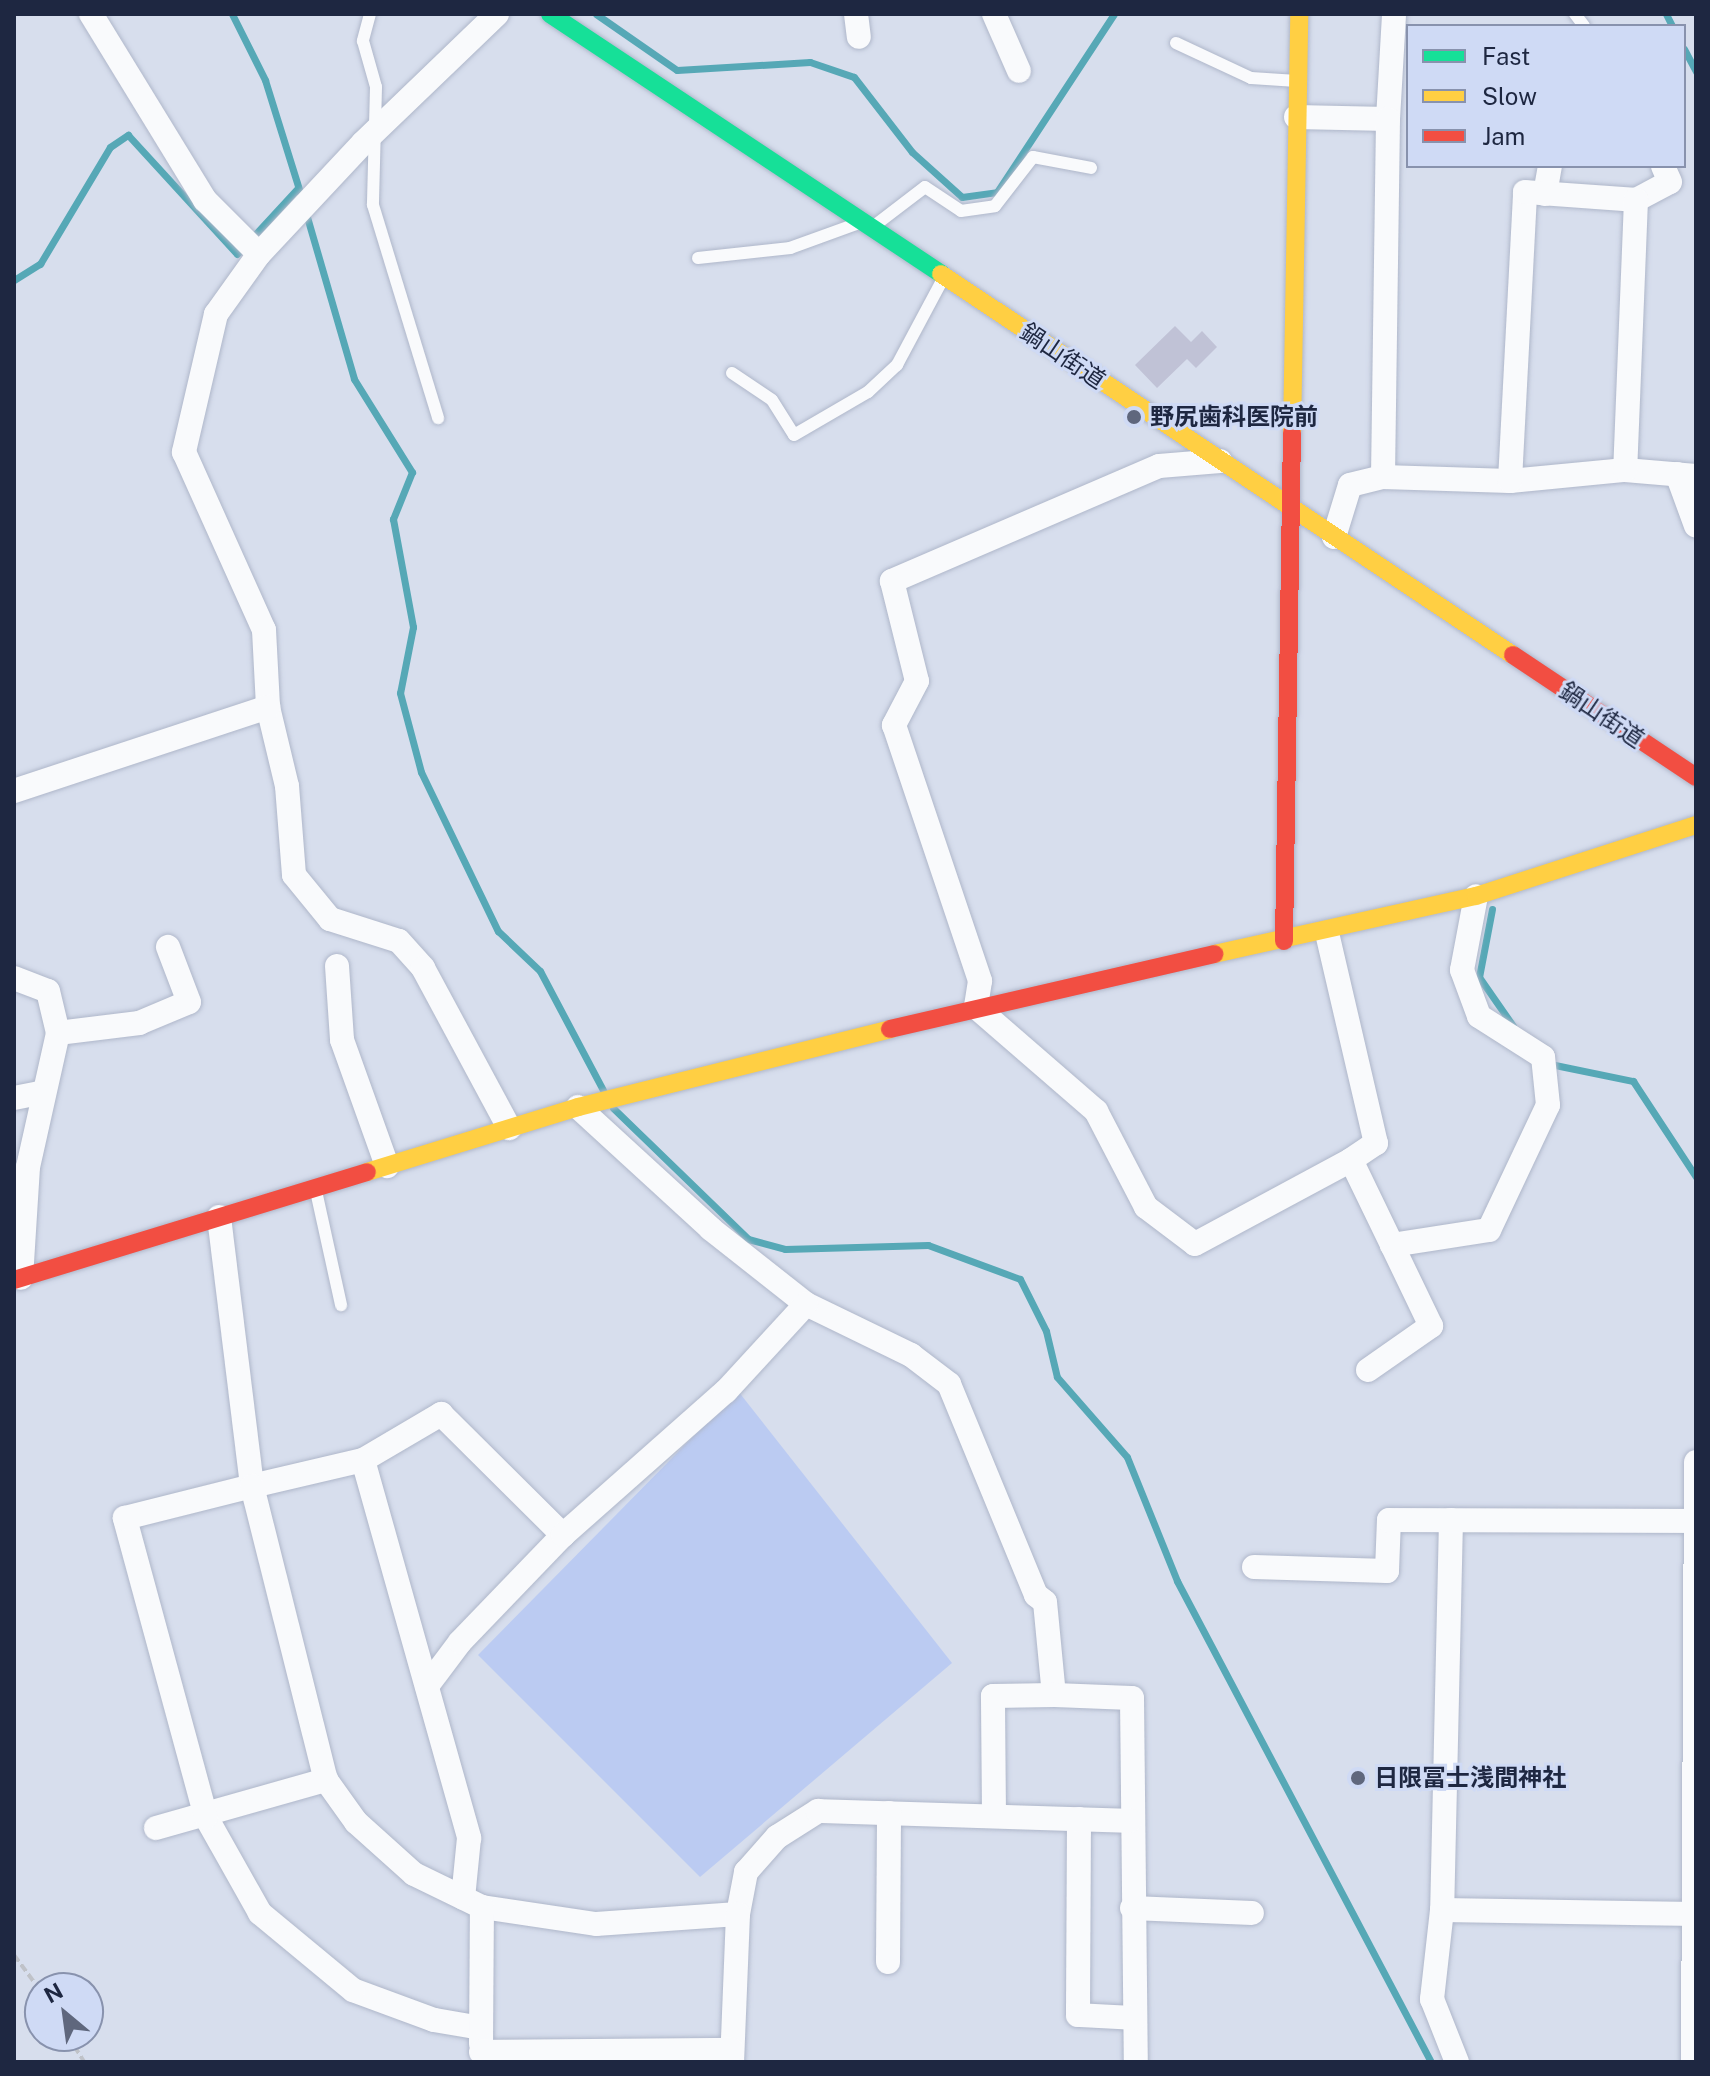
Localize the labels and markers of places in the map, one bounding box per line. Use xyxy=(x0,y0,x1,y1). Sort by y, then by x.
place label: 野尻歯科医院前 xyxy=(1150,403,1318,431)
marker: 野尻歯科医院前 xyxy=(1125,408,1143,426)
place label: 日限冨士浅間神社 xyxy=(1374,1764,1566,1792)
marker: 日限冨士浅間神社 xyxy=(1349,1769,1367,1787)

